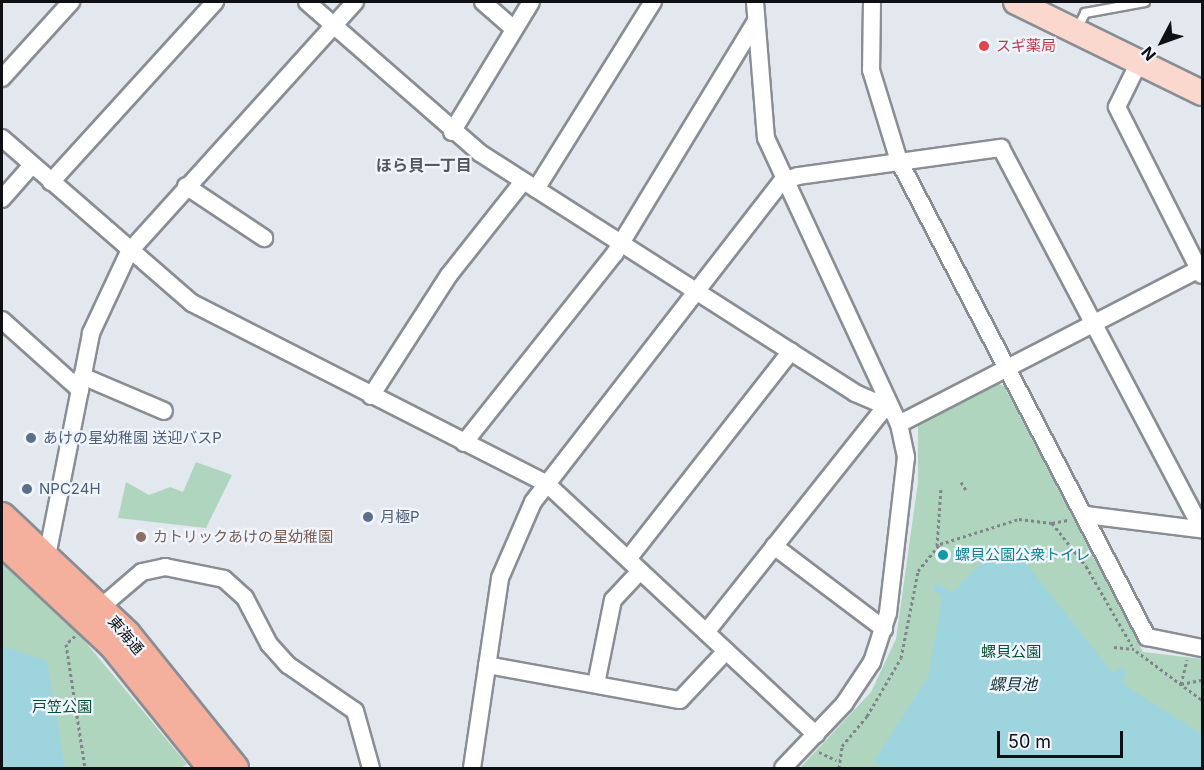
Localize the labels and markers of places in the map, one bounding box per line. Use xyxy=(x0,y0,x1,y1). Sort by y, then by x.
place label: スギ薬局 xyxy=(996,37,1056,55)
marker: スギ薬局 xyxy=(977,39,991,53)
place label: あけの星幼稚園 送迎バスP xyxy=(43,429,222,447)
marker: あけの星幼稚園 送迎バスP xyxy=(24,431,38,445)
place label: NPC24H xyxy=(39,480,101,498)
marker: NPC24H xyxy=(20,482,34,496)
place label: 月極P xyxy=(380,508,420,526)
marker: 月極P xyxy=(361,510,375,524)
place label: カトリックあけの星幼稚園 xyxy=(153,528,333,546)
marker: カトリックあけの星幼稚園 xyxy=(134,530,148,544)
place label: 螺貝公園公衆トイレ xyxy=(955,546,1090,564)
marker: 螺貝公園公衆トイレ xyxy=(936,548,950,562)

